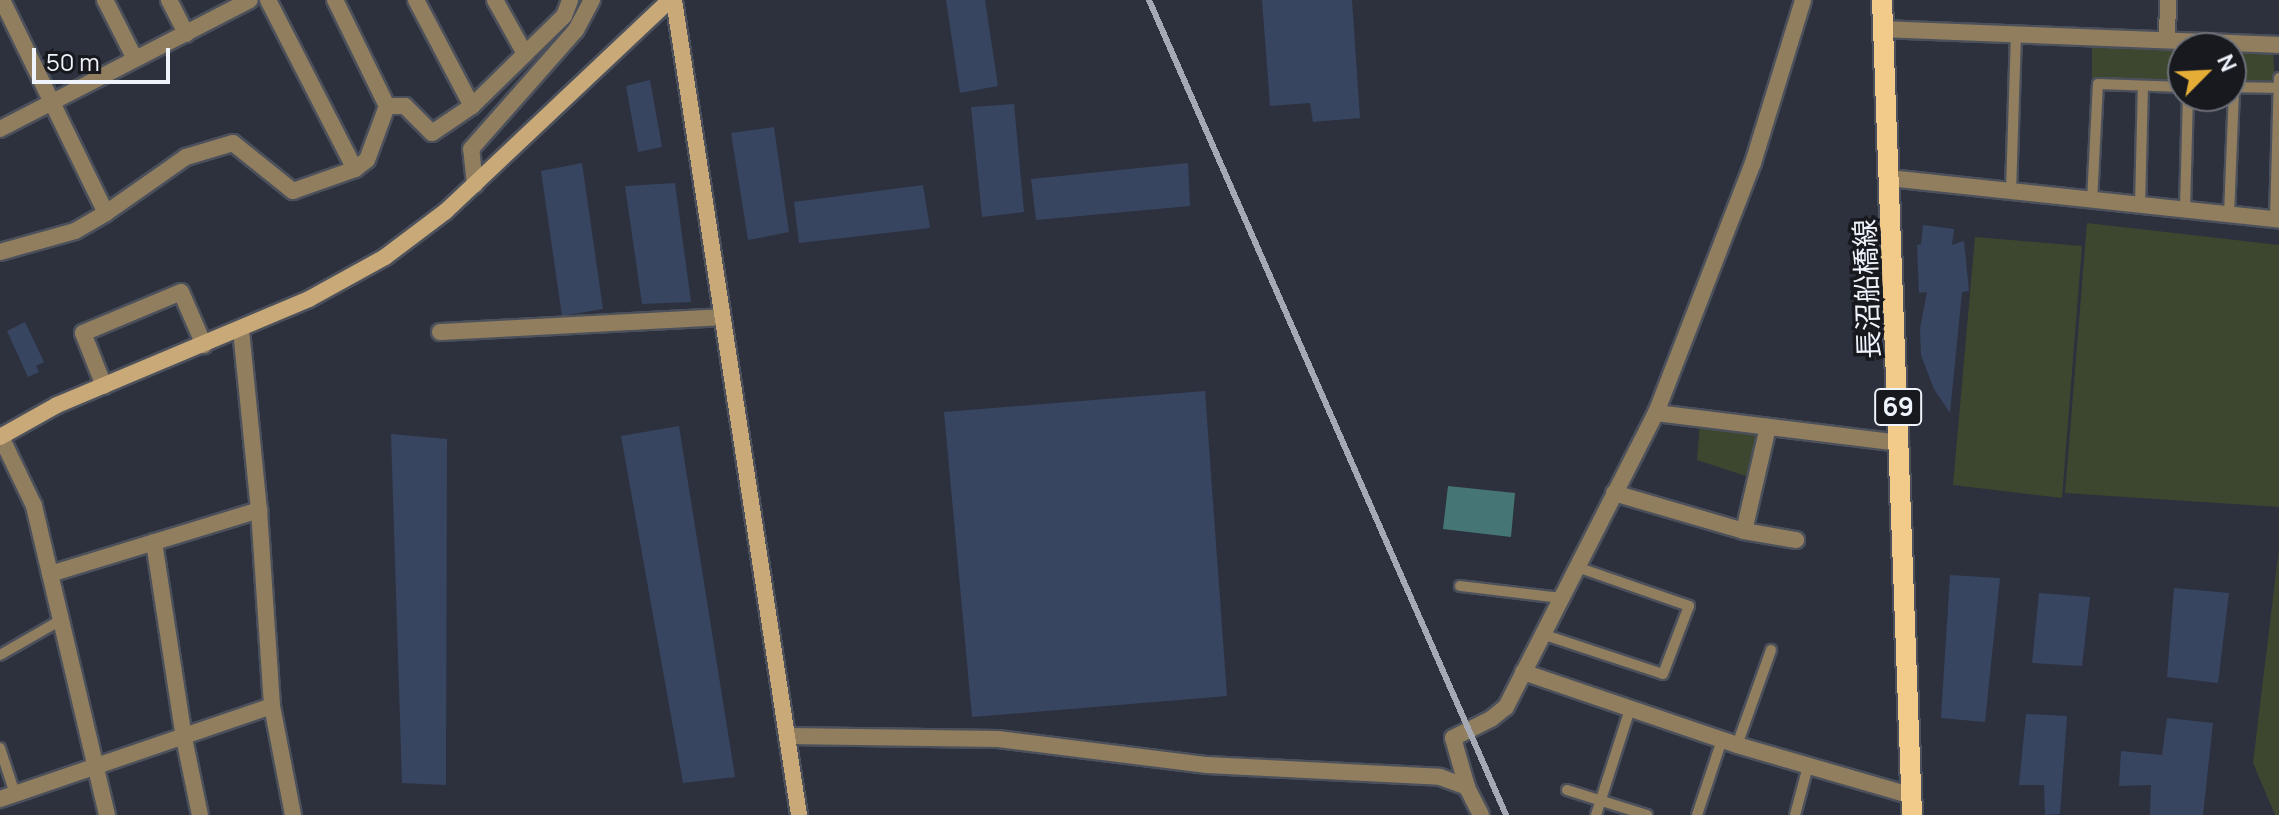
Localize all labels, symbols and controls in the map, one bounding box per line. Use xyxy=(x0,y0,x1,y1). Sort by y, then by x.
scale bar xyxy=(36,32,174,82)
north arrow xyxy=(2167,32,2247,112)
text: 50 m xyxy=(46,45,100,78)
text: N xyxy=(2210,50,2244,76)
street label: 長沼船橋線 xyxy=(1847,218,1885,360)
road number: 69 xyxy=(1874,385,1922,429)

